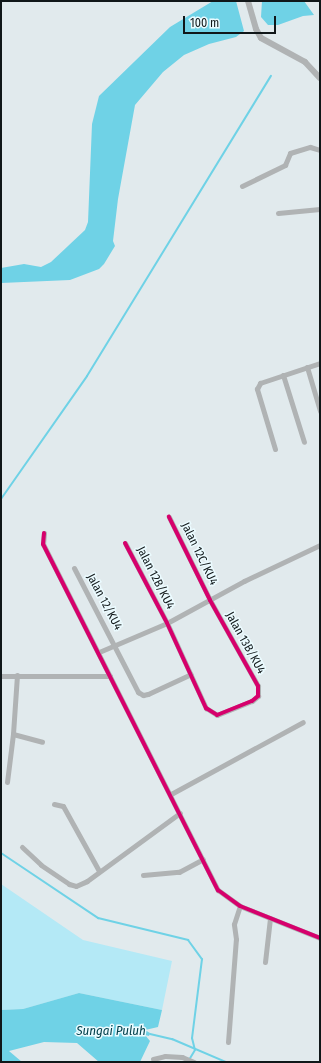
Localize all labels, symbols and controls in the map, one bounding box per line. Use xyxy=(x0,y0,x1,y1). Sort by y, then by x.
scale bar xyxy=(185,8,278,34)
text: 100 m xyxy=(190,16,219,30)
street label: Jalan 12C/KU4 xyxy=(178,520,220,588)
street label: Jalan 12B/KU4 xyxy=(133,544,177,612)
street label: Jalan 12/KU4 xyxy=(83,571,125,633)
street label: Jalan 13B/KU4 xyxy=(222,610,268,676)
water label: Sungai Puluh xyxy=(76,1023,146,1039)

